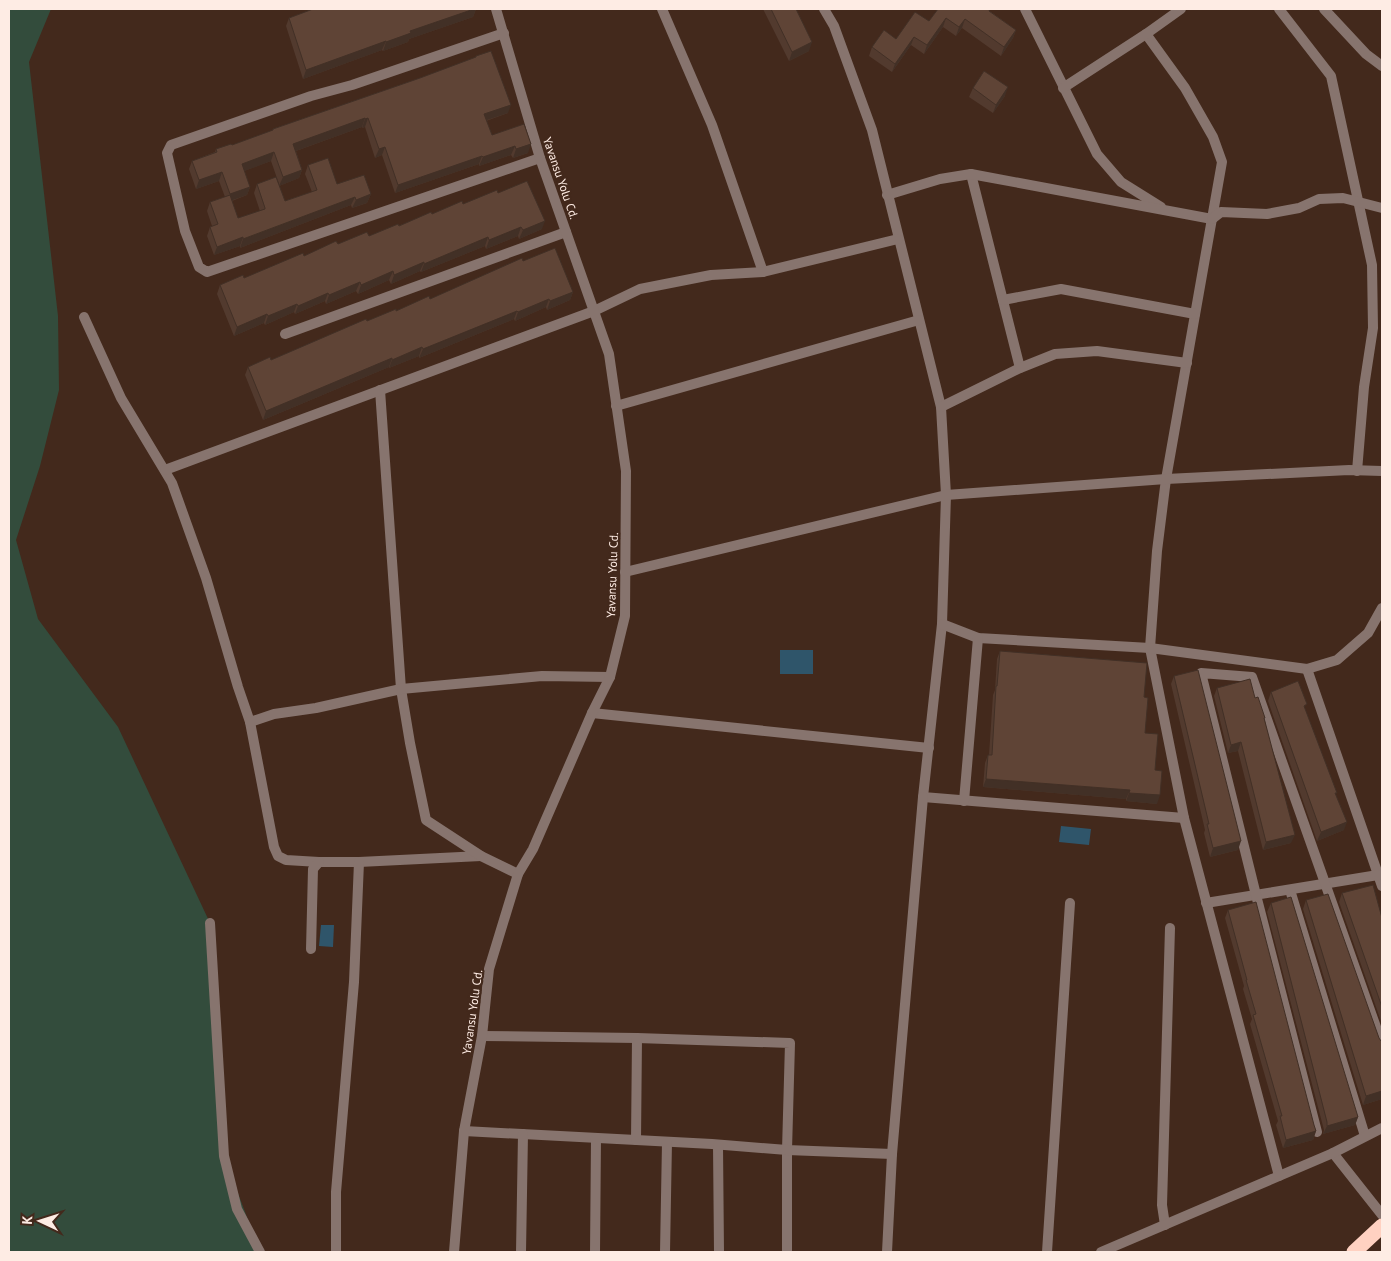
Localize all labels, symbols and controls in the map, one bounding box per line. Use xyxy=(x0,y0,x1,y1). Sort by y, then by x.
street label: Yavansu Yolu Cd. xyxy=(540,135,582,221)
street label: Yavansu Yolu Cd. xyxy=(603,532,621,618)
street label: Yavansu Yolu Cd. xyxy=(459,969,485,1055)
north arrow xyxy=(15,1196,65,1246)
text: K xyxy=(18,1215,36,1225)

